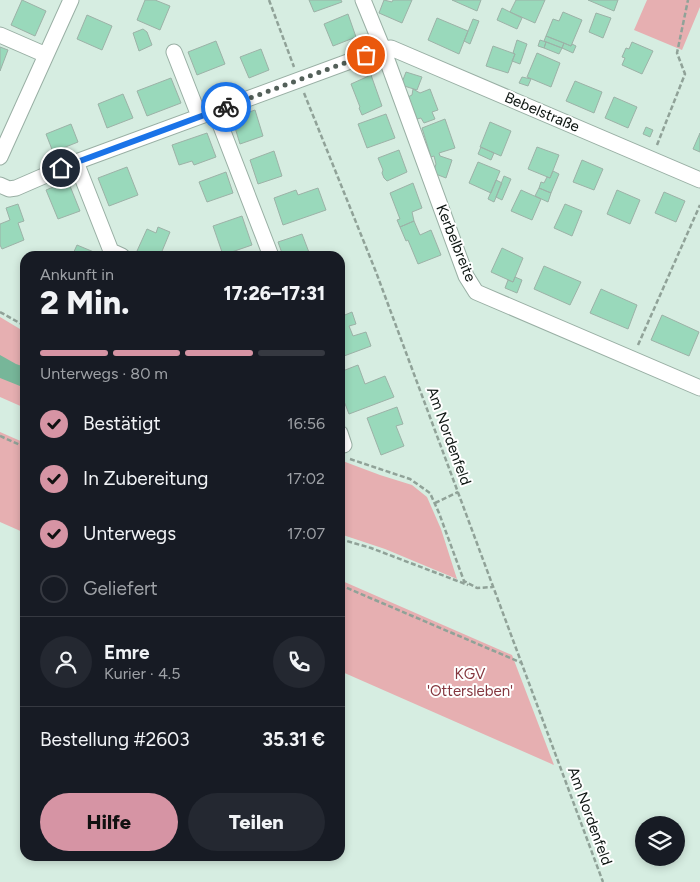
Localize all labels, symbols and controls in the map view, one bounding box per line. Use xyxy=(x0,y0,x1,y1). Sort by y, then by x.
pin xyxy=(345,34,387,76)
icon: bag xyxy=(352,41,380,69)
courier xyxy=(201,82,251,132)
street label: Bebelstraße xyxy=(502,88,582,136)
icon: bike xyxy=(212,93,240,121)
pin xyxy=(40,147,82,189)
icon: home xyxy=(47,154,75,182)
street label: Kerbelbreite xyxy=(432,202,480,284)
text: Ankunft in xyxy=(40,265,114,284)
text: 17:26–17:31 xyxy=(224,282,325,305)
text: 2 Min. xyxy=(40,284,130,322)
text: Unterwegs · 80 m xyxy=(40,364,168,383)
street label: Am Nordenfeld xyxy=(423,384,475,488)
icon: check xyxy=(40,410,68,438)
text: Bestätigt xyxy=(83,412,161,435)
text: 16:56 xyxy=(287,414,325,433)
icon: check xyxy=(40,465,68,493)
text: In Zubereitung xyxy=(83,467,208,490)
text: 17:02 xyxy=(287,469,325,488)
icon: check xyxy=(40,520,68,548)
text: Unterwegs xyxy=(83,522,176,545)
text: 17:07 xyxy=(287,524,325,543)
text: Geliefert xyxy=(83,577,158,600)
button: person xyxy=(40,636,92,688)
button: phone xyxy=(273,636,325,688)
text: Emre xyxy=(104,641,150,664)
text: Kurier · 4.5 xyxy=(104,664,180,683)
park label: KGV 'Ottersleben' xyxy=(427,665,513,700)
text: Bestellung #2603 xyxy=(40,728,190,751)
text: 35.31 € xyxy=(262,728,325,751)
street label: Am Nordenfeld xyxy=(564,764,616,868)
button: Hilfe xyxy=(40,793,178,851)
button: Teilen xyxy=(188,793,325,851)
map controls xyxy=(635,816,685,866)
button: layers xyxy=(635,816,685,866)

